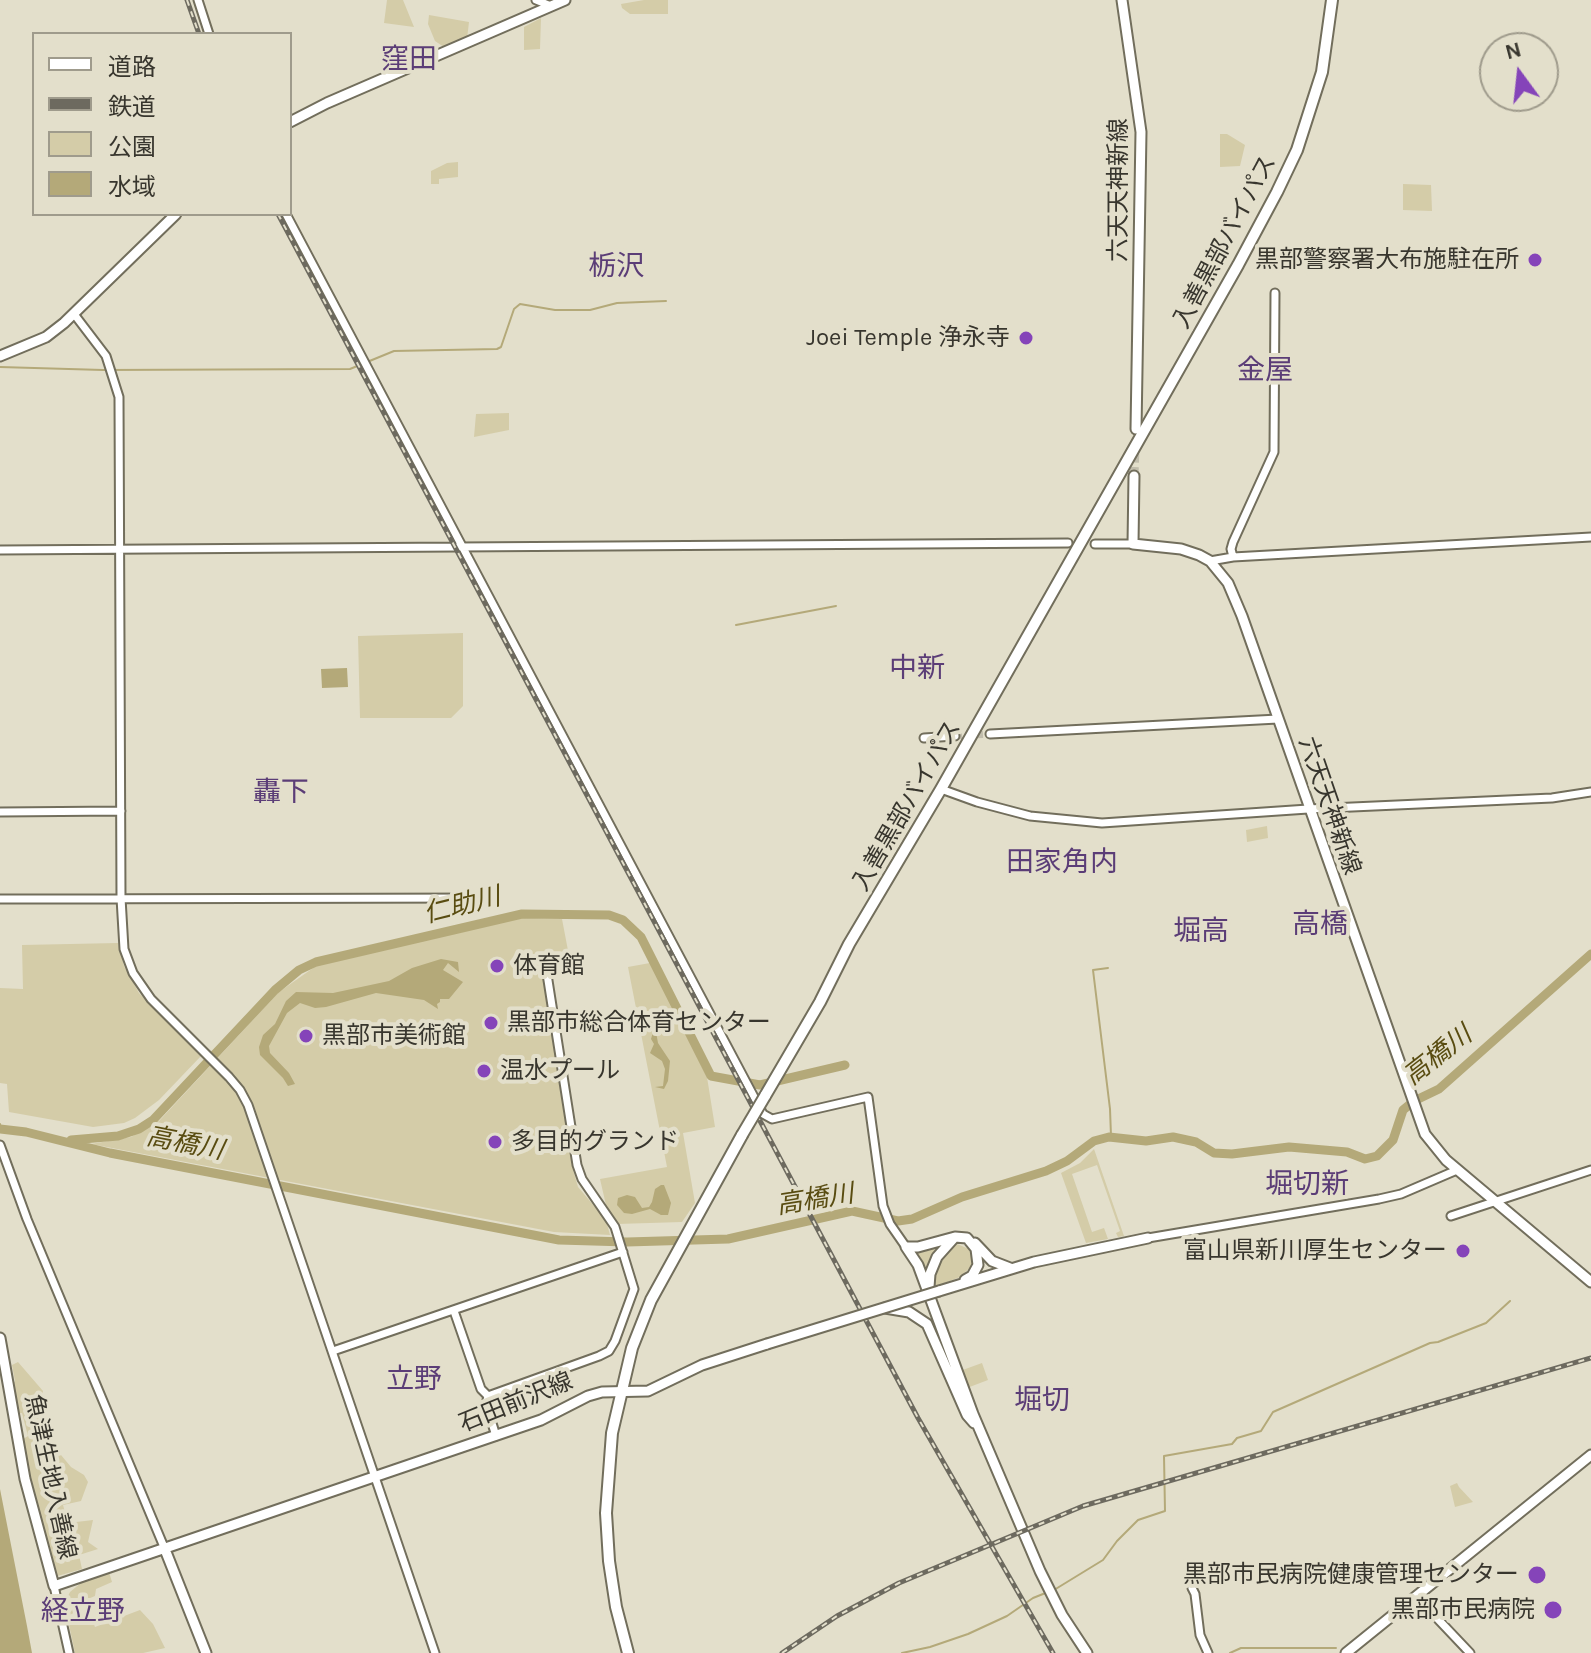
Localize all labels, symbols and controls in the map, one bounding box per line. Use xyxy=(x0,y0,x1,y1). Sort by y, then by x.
legend xyxy=(32,32,292,216)
north arrow xyxy=(1479,32,1559,112)
text: N xyxy=(1502,36,1524,65)
district label: 窪田 xyxy=(381,43,437,77)
text: 道路 xyxy=(108,53,156,81)
text: 鉄道 xyxy=(108,93,156,121)
street label: 六天天神新線 xyxy=(1105,118,1133,262)
text: 公園 xyxy=(108,133,156,161)
street label: 入善黒部バイパス xyxy=(1167,150,1283,334)
text: 水域 xyxy=(108,173,156,201)
place label: 黒部警察署大布施駐在所 xyxy=(1255,246,1519,274)
district label: 栃沢 xyxy=(588,250,644,284)
marker: 黒部警察署大布施駐在所 xyxy=(1526,251,1544,269)
place label: Joei Temple 浄永寺 xyxy=(806,324,1010,352)
marker: Joei Temple 浄永寺 xyxy=(1017,329,1035,347)
district label: 金屋 xyxy=(1237,354,1293,388)
district label: 中新 xyxy=(889,652,945,686)
street label: 入善黒部バイパス xyxy=(847,716,967,896)
street label: 六天天神新線 xyxy=(1292,733,1366,879)
district label: 轟下 xyxy=(253,776,309,810)
district label: 田家角内 xyxy=(1006,846,1118,880)
water label: 仁助川 xyxy=(420,881,504,931)
district label: 高橋 xyxy=(1292,908,1348,942)
district label: 堀高 xyxy=(1173,915,1229,949)
place label: 体育館 xyxy=(513,952,585,980)
marker: 体育館 xyxy=(488,957,506,975)
place label: 黒部市総合体育センター xyxy=(507,1009,771,1037)
marker: 黒部市総合体育センター xyxy=(482,1014,500,1032)
water label: 高橋川 xyxy=(1398,1020,1478,1092)
place label: 黒部市美術館 xyxy=(322,1022,466,1050)
marker: 黒部市美術館 xyxy=(297,1027,315,1045)
place label: 温水プール xyxy=(500,1057,620,1085)
marker: 温水プール xyxy=(475,1062,493,1080)
water label: 高橋川 xyxy=(144,1121,226,1167)
place label: 多目的グランド xyxy=(511,1128,679,1156)
marker: 多目的グランド xyxy=(486,1133,504,1151)
district label: 堀切新 xyxy=(1265,1168,1349,1202)
water label: 高橋川 xyxy=(774,1178,856,1222)
place label: 富山県新川厚生センター xyxy=(1183,1237,1447,1265)
marker: 富山県新川厚生センター xyxy=(1454,1242,1472,1260)
district label: 立野 xyxy=(386,1363,442,1397)
street label: 石田前沢線 xyxy=(455,1367,577,1439)
district label: 堀切 xyxy=(1014,1384,1070,1418)
street label: 魚津生地入善線 xyxy=(18,1392,82,1562)
place label: 黒部市民病院健康管理センター xyxy=(1183,1561,1519,1589)
marker: 黒部市民病院健康管理センター xyxy=(1526,1564,1548,1586)
district label: 経立野 xyxy=(41,1595,125,1629)
place label: 黒部市民病院 xyxy=(1391,1596,1535,1624)
marker: 黒部市民病院 xyxy=(1542,1599,1564,1621)

